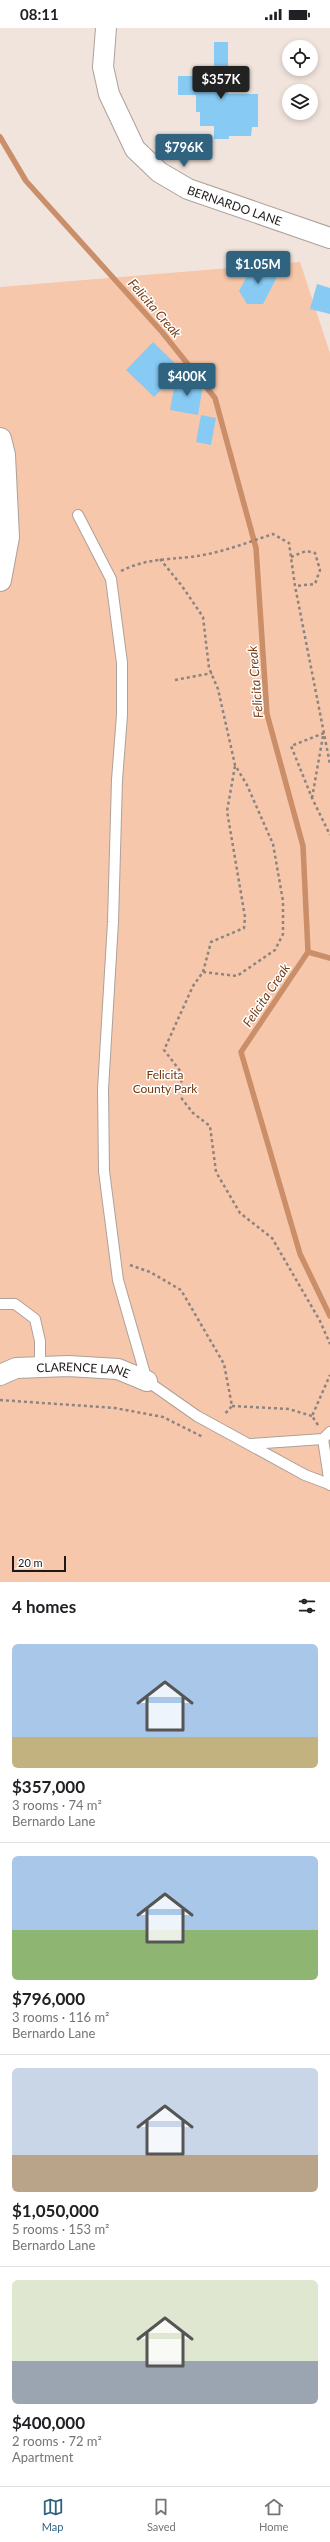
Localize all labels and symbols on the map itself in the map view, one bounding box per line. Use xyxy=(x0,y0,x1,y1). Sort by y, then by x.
pin: $357K xyxy=(193,66,249,100)
pin: $796K xyxy=(156,134,212,168)
street label: BERNARDO LANE xyxy=(185,182,284,228)
pin: $1.05M xyxy=(225,251,291,285)
water label: Felicita Creak xyxy=(125,275,185,341)
pin: $400K xyxy=(159,363,215,397)
water label: Felicita Creak xyxy=(244,644,266,719)
water label: Felicita Creak xyxy=(239,960,293,1030)
park label: Felicita County Park xyxy=(133,1067,198,1096)
street label: CLARENCE LANE xyxy=(36,1358,133,1381)
scale bar xyxy=(12,1554,66,1573)

